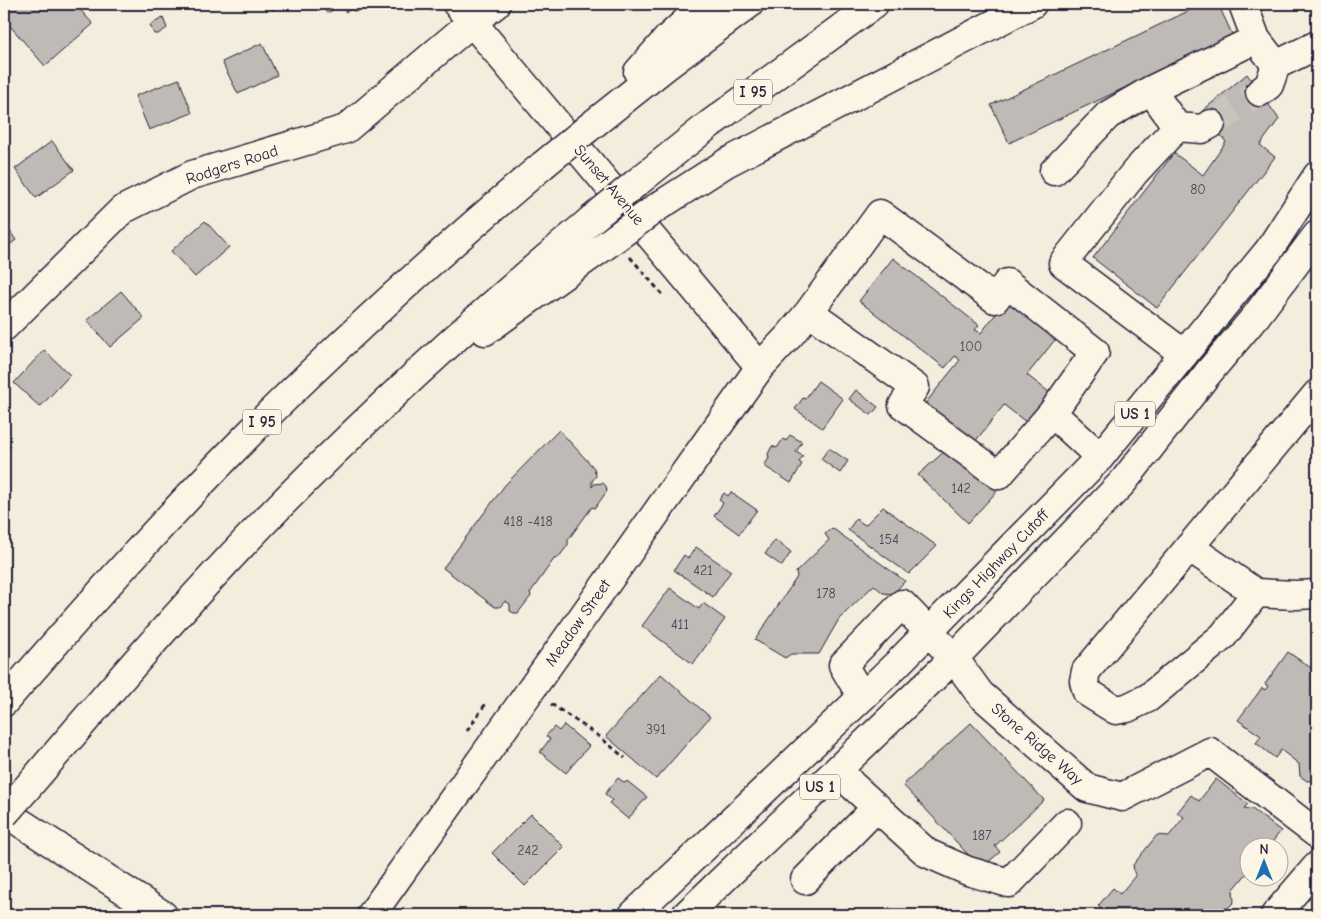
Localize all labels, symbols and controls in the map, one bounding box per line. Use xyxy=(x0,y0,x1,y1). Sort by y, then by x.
road number: I 95 xyxy=(734,80,772,104)
street label: Sunset Avenue xyxy=(570,141,648,229)
street label: Rodgers Road xyxy=(184,142,280,188)
house number: 80 xyxy=(1190,181,1206,198)
house number: 100 xyxy=(960,338,982,355)
road number: US 1 xyxy=(1115,402,1155,426)
road number: I 95 xyxy=(243,410,281,434)
house number: 142 xyxy=(951,480,971,497)
street label: Kings Highway Cutoff xyxy=(940,505,1053,622)
house number: 418 -418 xyxy=(503,513,553,530)
house number: 154 xyxy=(879,531,899,548)
house number: 421 xyxy=(693,562,713,579)
street label: Meadow Street xyxy=(542,576,615,670)
house number: 178 xyxy=(816,585,836,602)
house number: 411 xyxy=(671,616,689,633)
street label: Stone Ridge Way xyxy=(988,699,1087,789)
house number: 391 xyxy=(646,721,666,738)
road number: US 1 xyxy=(800,774,840,800)
house number: 187 xyxy=(972,827,992,844)
north arrow xyxy=(1238,836,1288,886)
text: N xyxy=(1259,841,1269,858)
house number: 242 xyxy=(517,842,539,859)

